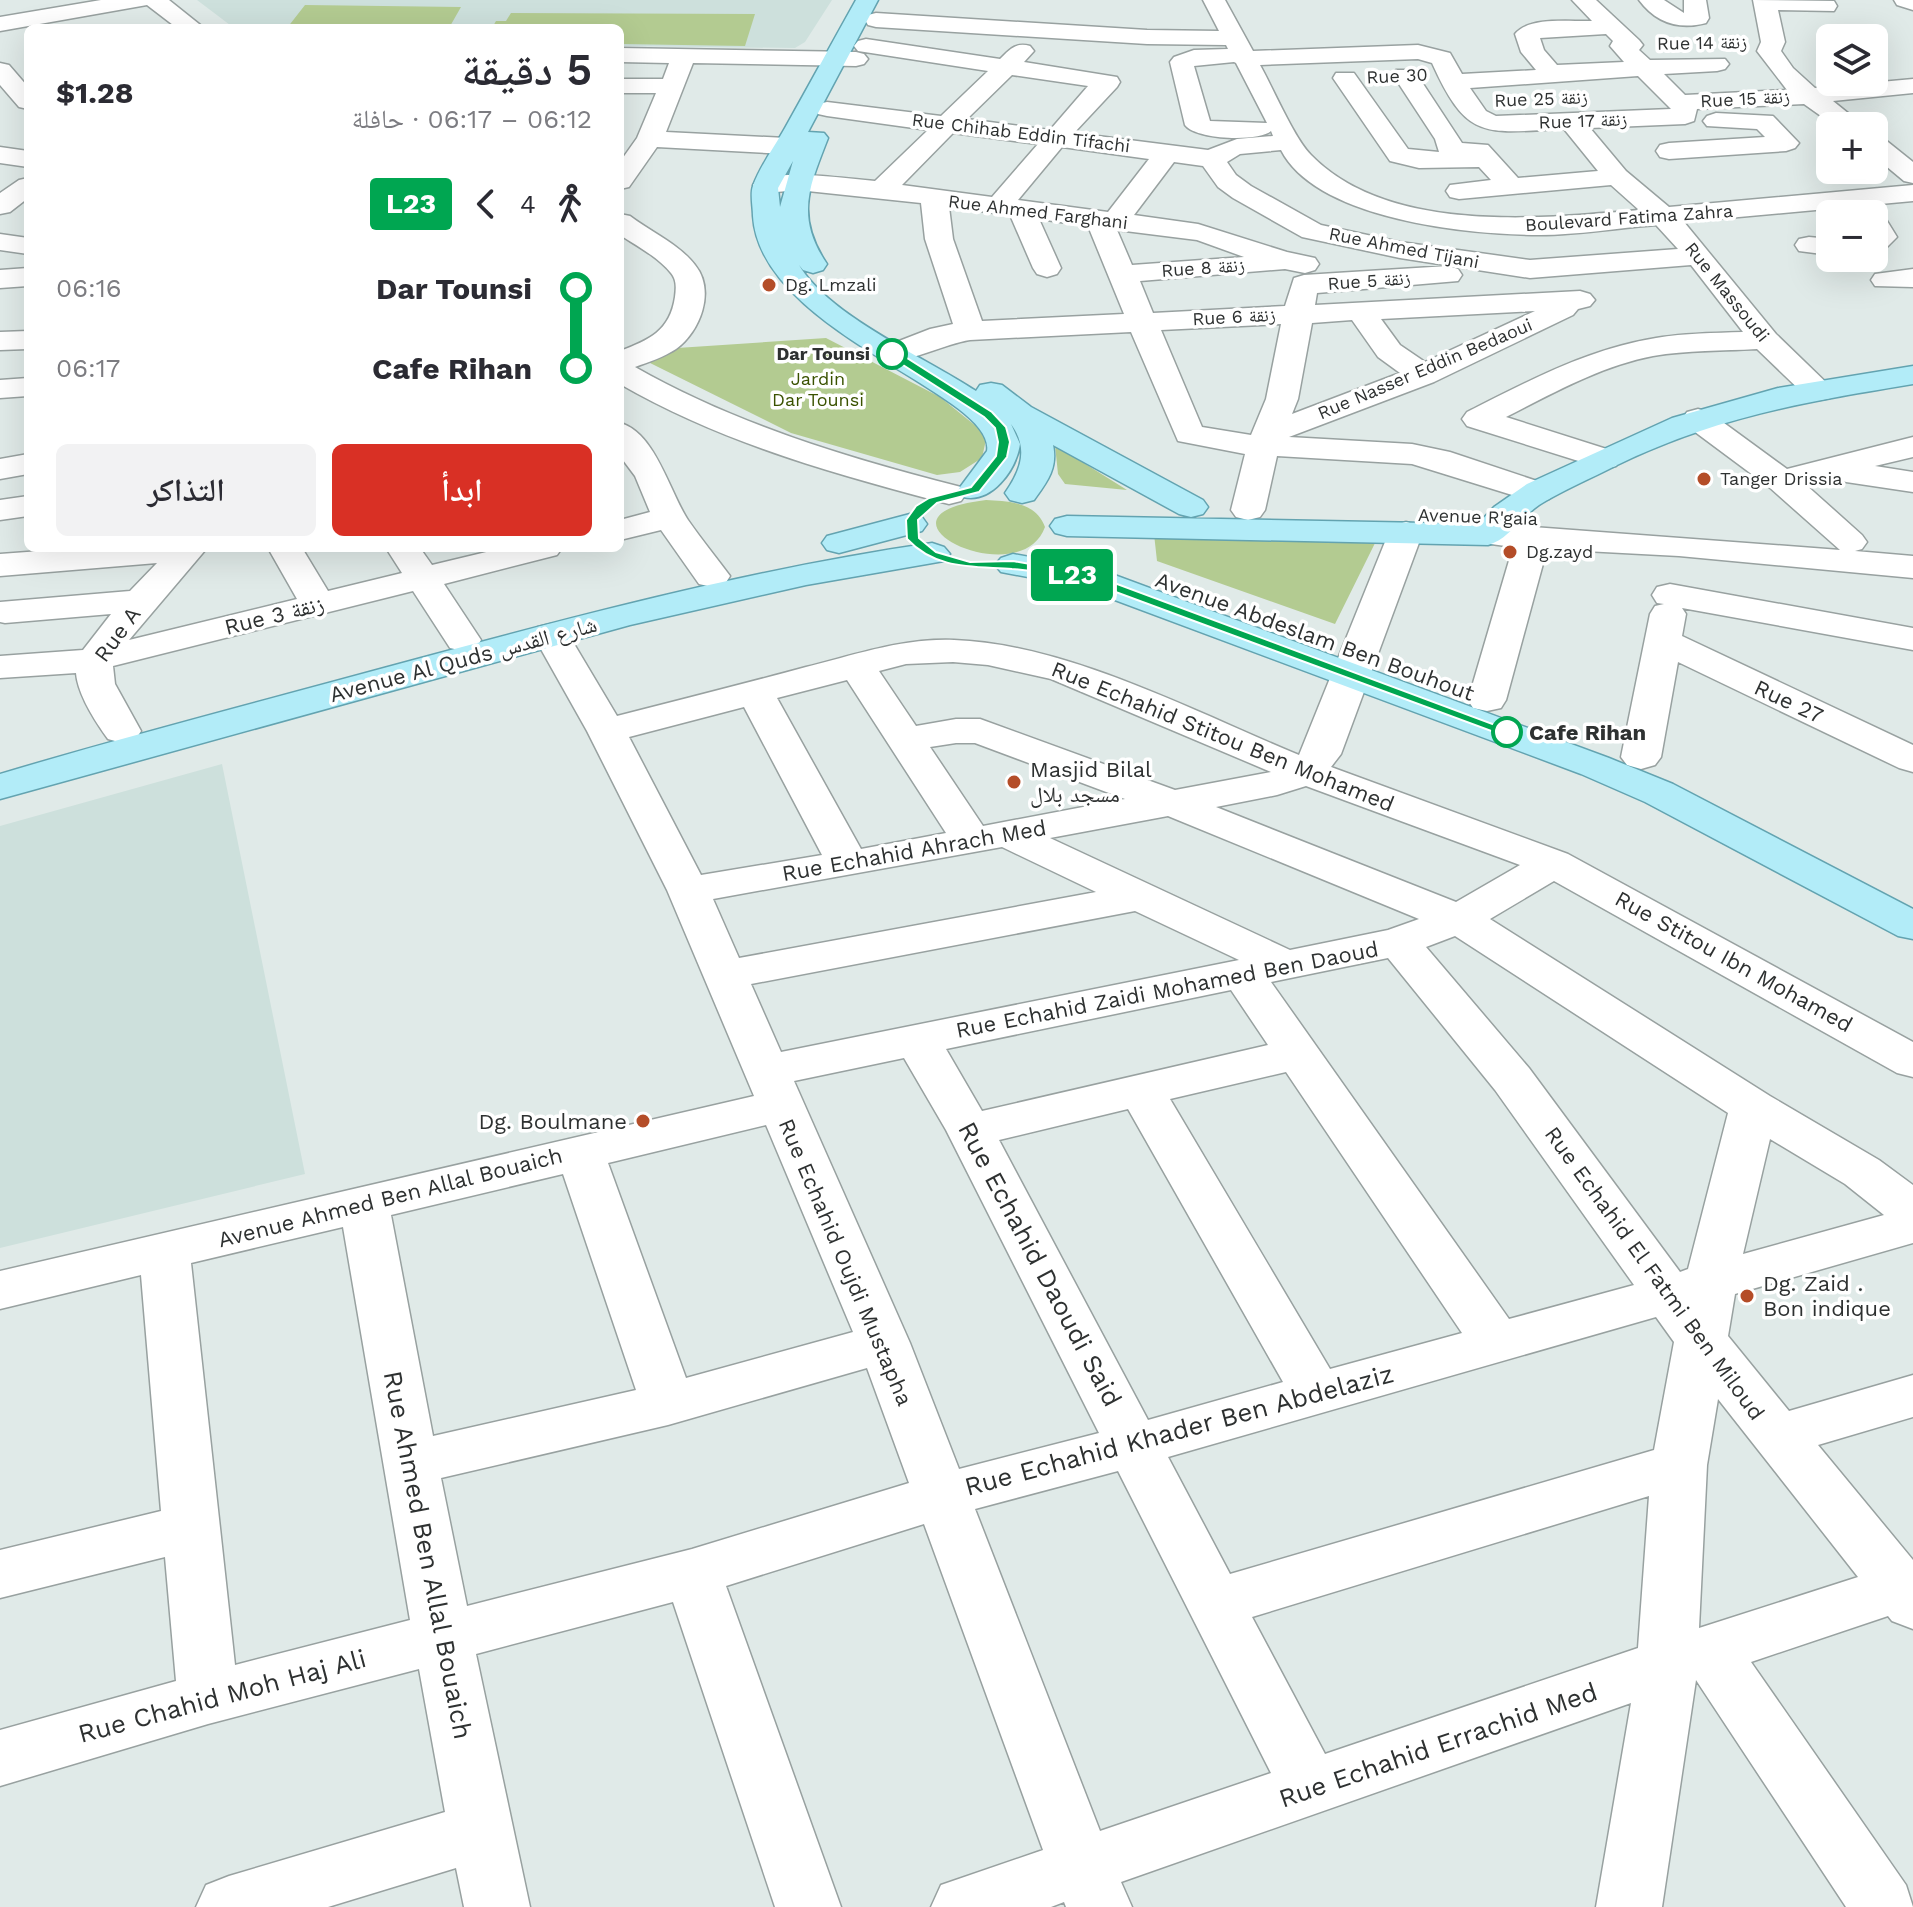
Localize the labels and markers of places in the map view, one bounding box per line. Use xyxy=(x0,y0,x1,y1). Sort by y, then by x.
place label: Dg. Lmzali xyxy=(785,274,877,295)
marker: Dg. Lmzali xyxy=(760,276,778,294)
marker: Dar Tounsi xyxy=(877,339,907,369)
place label: Dar Tounsi xyxy=(776,343,870,364)
place label: Tanger Drissia xyxy=(1720,468,1842,489)
marker: Tanger Drissia xyxy=(1695,470,1713,488)
place label: Dg.zayd xyxy=(1526,541,1593,562)
marker: Dg.zayd xyxy=(1501,543,1519,561)
marker: Cafe Rihan xyxy=(1492,717,1522,747)
place label: Cafe Rihan xyxy=(1529,720,1646,745)
place label: Masjid Bilal مسجد بلال xyxy=(1030,757,1152,808)
marker: Masjid Bilal مسجد بلال xyxy=(1005,773,1023,791)
place label: Dg. Boulmane xyxy=(478,1109,627,1134)
marker: Dg. Boulmane xyxy=(634,1112,652,1130)
place label: Dg. Zaid . Bon indique xyxy=(1763,1271,1891,1321)
marker: Dg. Zaid . Bon indique xyxy=(1738,1287,1756,1305)

